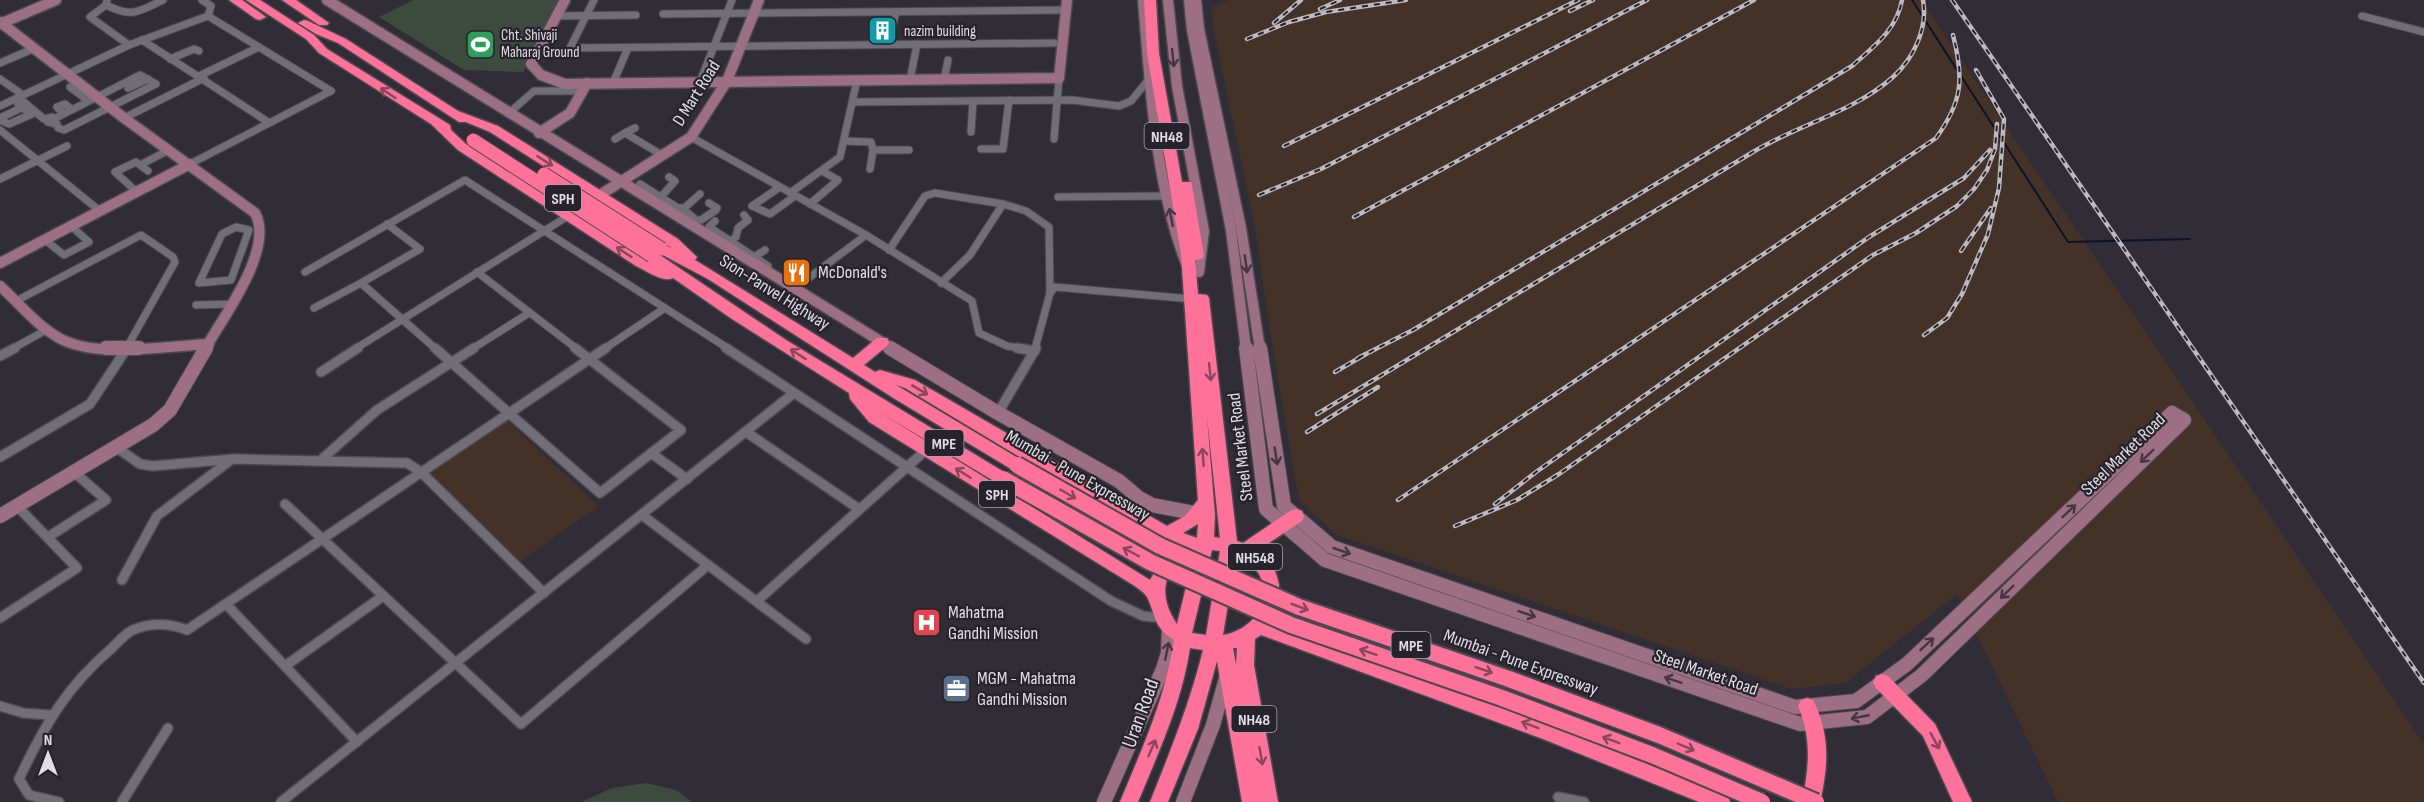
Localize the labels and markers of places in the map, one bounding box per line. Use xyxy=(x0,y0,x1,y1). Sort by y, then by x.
building icon: nazim building xyxy=(867,15,899,47)
place label: nazim building xyxy=(904,22,976,41)
place label: Cht. Shivaji Maharaj Ground xyxy=(501,26,580,62)
sports icon: Cht. Shivaji Maharaj Ground xyxy=(464,28,496,60)
restaurant icon: McDonald's xyxy=(781,256,813,288)
place label: McDonald's xyxy=(818,262,887,283)
place label: Mahatma Gandhi Mission xyxy=(948,602,1038,644)
hospital icon: Mahatma Gandhi Mission xyxy=(911,606,943,638)
place label: MGM - Mahatma Gandhi Mission xyxy=(977,668,1076,710)
office icon: MGM - Mahatma Gandhi Mission xyxy=(940,672,972,704)

